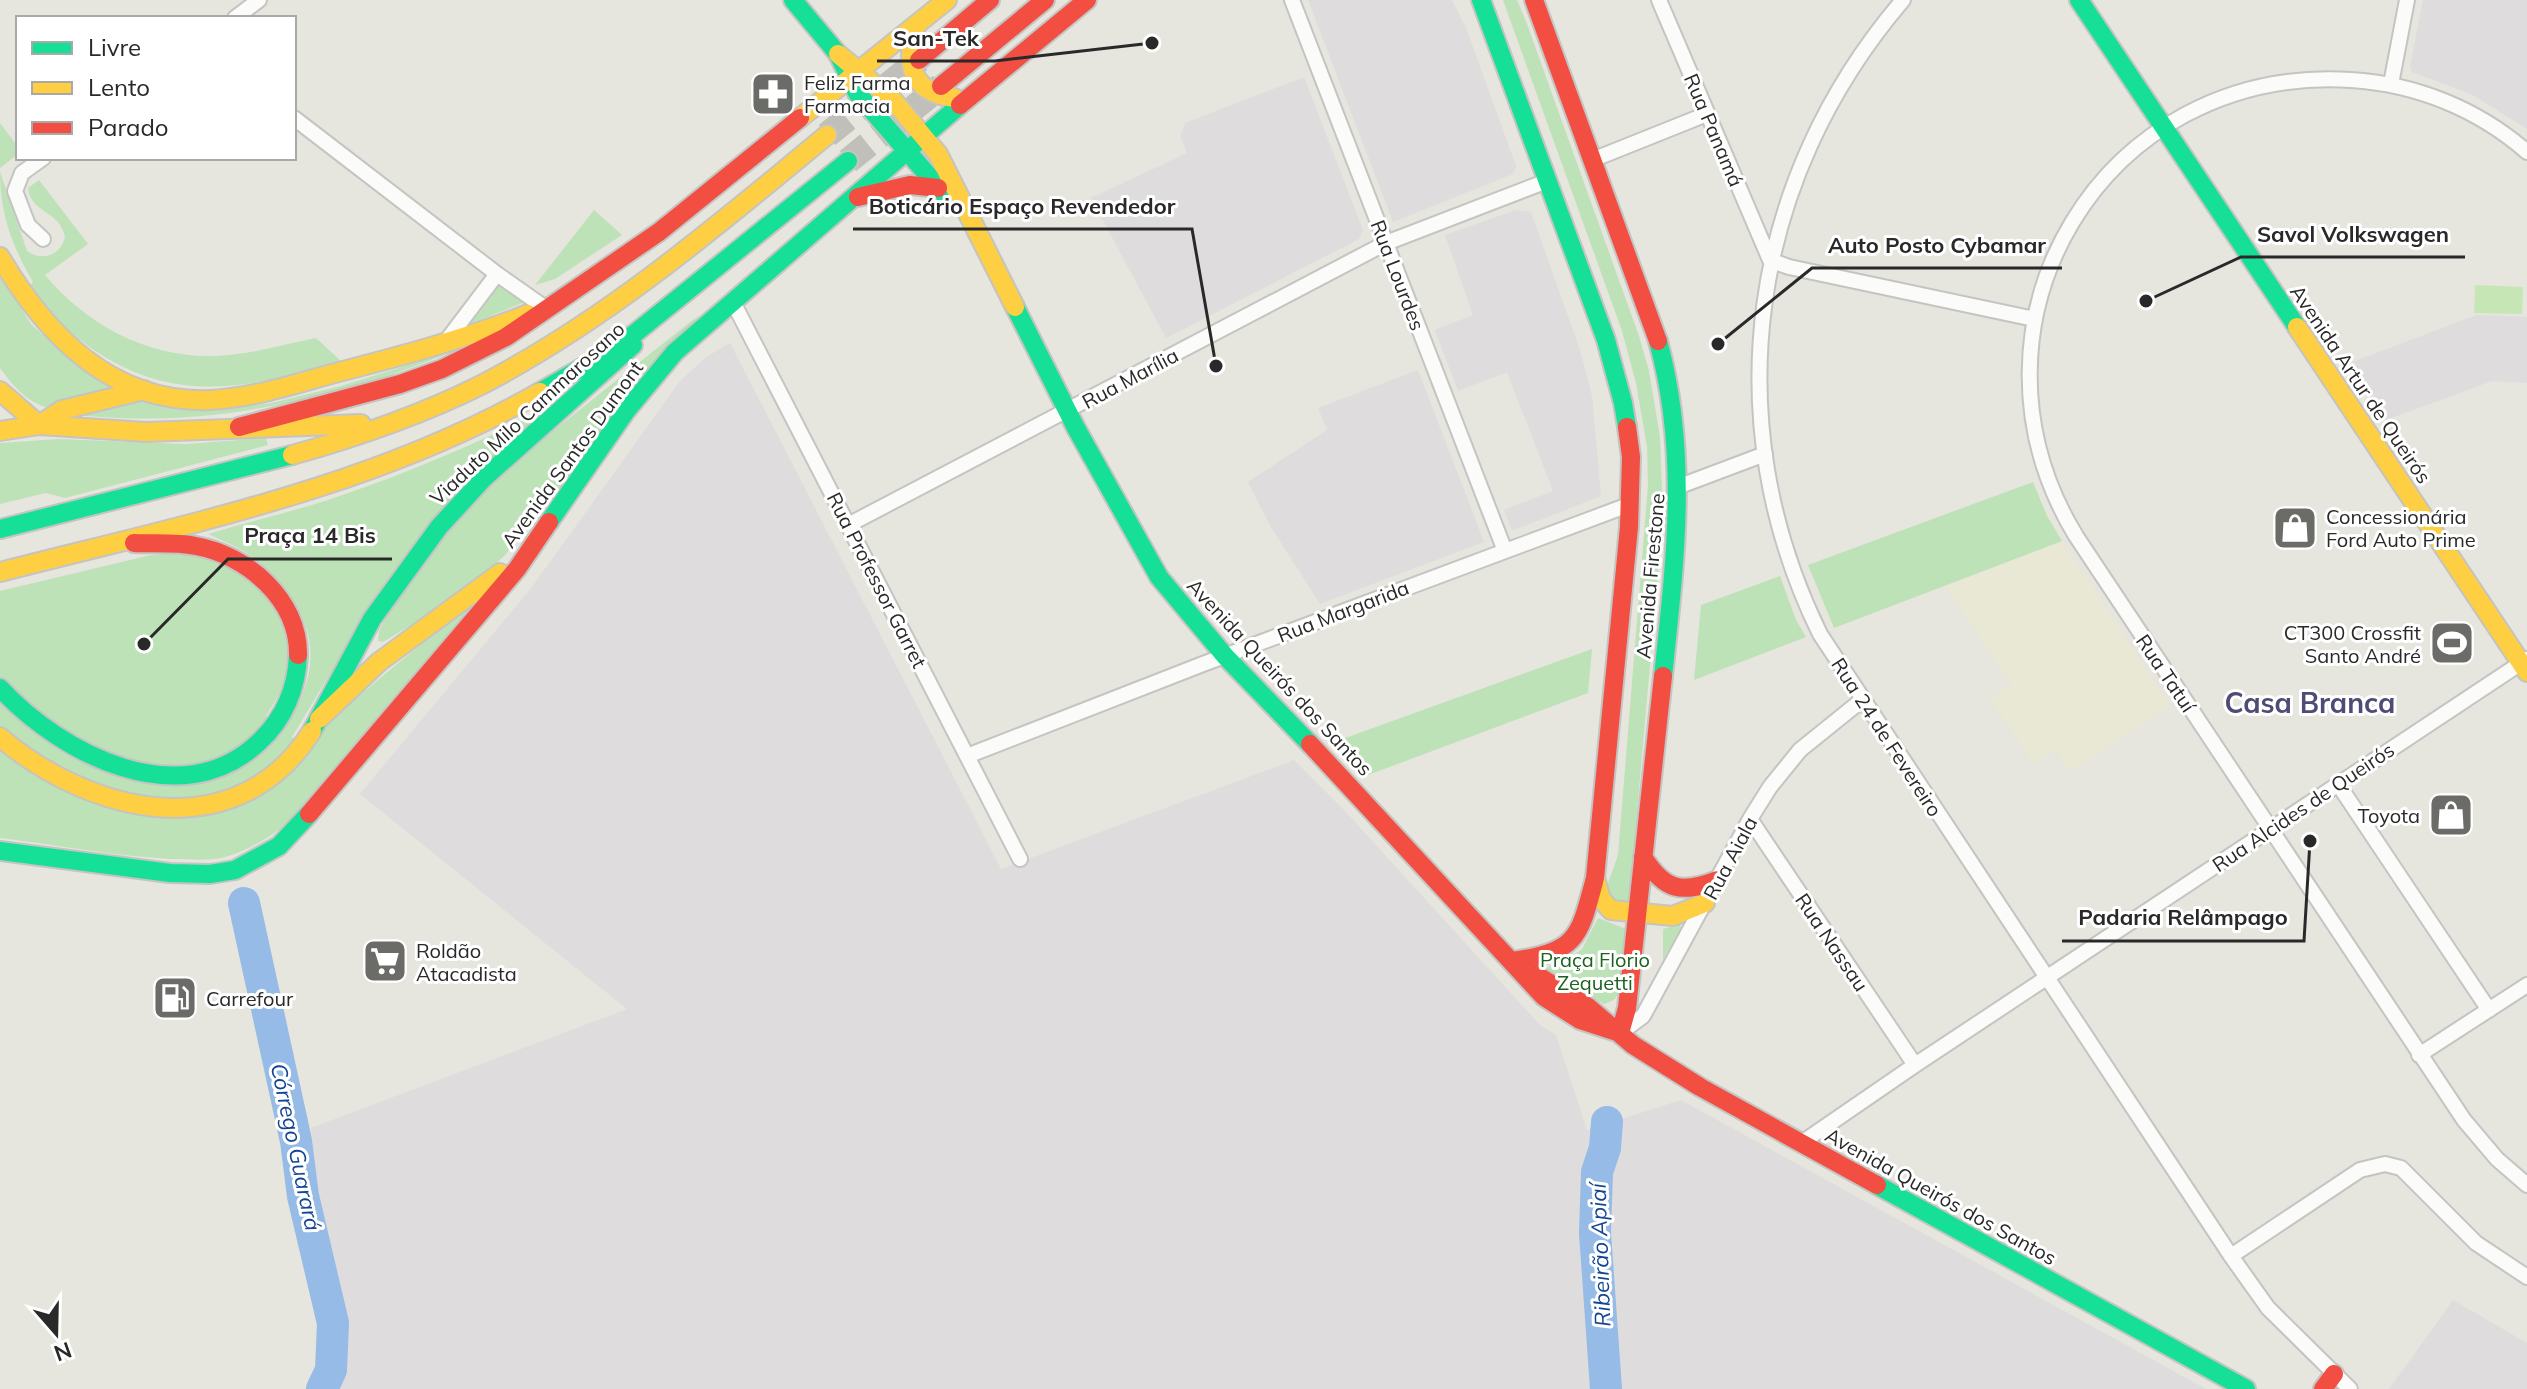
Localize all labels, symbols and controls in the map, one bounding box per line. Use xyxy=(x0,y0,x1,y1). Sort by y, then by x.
callout: San-Tek xyxy=(877,15,995,61)
legend xyxy=(16,16,296,160)
text: San-Tek xyxy=(893,24,980,52)
text: Livre xyxy=(88,32,141,62)
pharmacy icon: Feliz Farma Farmacia xyxy=(749,70,797,118)
place label: Feliz Farma Farmacia xyxy=(804,70,911,118)
street label: Rua Panamá xyxy=(1679,70,1749,190)
text: Lento xyxy=(88,72,150,102)
text: Parado xyxy=(88,112,169,142)
callout: Boticário Espaço Revendedor xyxy=(853,183,1192,229)
text: Boticário Espaço Revendedor xyxy=(869,192,1176,220)
callout: Savol Volkswagen xyxy=(2241,211,2465,257)
street label: Rua Lourdes xyxy=(1365,216,1431,334)
text: Savol Volkswagen xyxy=(2257,220,2449,248)
callout: Auto Posto Cybamar xyxy=(1812,222,2062,268)
text: Auto Posto Cybamar xyxy=(1828,231,2046,259)
street label: Avenida Artur de Queirós xyxy=(2285,280,2437,488)
street label: Viaduto Milo Cammarosano xyxy=(424,316,630,510)
street label: Rua Marília xyxy=(1078,342,1182,414)
street label: Avenida Santos Dumont xyxy=(496,356,648,552)
street label: Rua Professor Garret xyxy=(822,488,932,672)
street label: Avenida Firestone xyxy=(1630,492,1670,660)
shop icon: Concessionária Ford Auto Prime xyxy=(2271,504,2319,552)
place label: Concessionária Ford Auto Prime xyxy=(2326,504,2476,552)
callout: Praça 14 Bis xyxy=(228,513,392,559)
text: Praça 14 Bis xyxy=(244,521,376,549)
street label: Avenida Queirós dos Santos xyxy=(1182,573,1378,781)
street label: Rua Margarida xyxy=(1274,574,1412,648)
sports icon: CT300 Crossfit Santo André xyxy=(2428,619,2476,667)
place label: CT300 Crossfit Santo André xyxy=(2284,620,2421,668)
street label: Rua Tatuí xyxy=(2131,629,2202,718)
street label: Rua 24 de Fevereiro xyxy=(1826,653,1948,821)
district label: Casa Branca xyxy=(2225,685,2395,720)
street label: Rua Alcides de Queirós xyxy=(2207,737,2399,877)
shop icon: Toyota xyxy=(2427,791,2475,839)
place label: Toyota xyxy=(2357,803,2420,828)
street label: Rua Aiala xyxy=(1698,812,1762,904)
street label: Rua Nassau xyxy=(1790,888,1874,996)
callout: Padaria Relâmpago xyxy=(2062,895,2304,941)
text: Padaria Relâmpago xyxy=(2078,903,2288,931)
supermarket icon: Roldão Atacadista xyxy=(361,937,409,985)
place label: Roldão Atacadista xyxy=(416,938,517,986)
park label: Praça Florio Zequetti xyxy=(1540,947,1650,995)
fuel station icon: Carrefour xyxy=(151,974,199,1022)
place label: Carrefour xyxy=(206,986,294,1011)
water label: Córrego Guarará xyxy=(265,1061,327,1233)
street label: Avenida Queirós dos Santos xyxy=(1821,1122,2061,1270)
water label: Ribeirão Apiaí xyxy=(1583,1180,1616,1327)
north arrow xyxy=(16,1293,96,1373)
text: N xyxy=(50,1336,75,1368)

